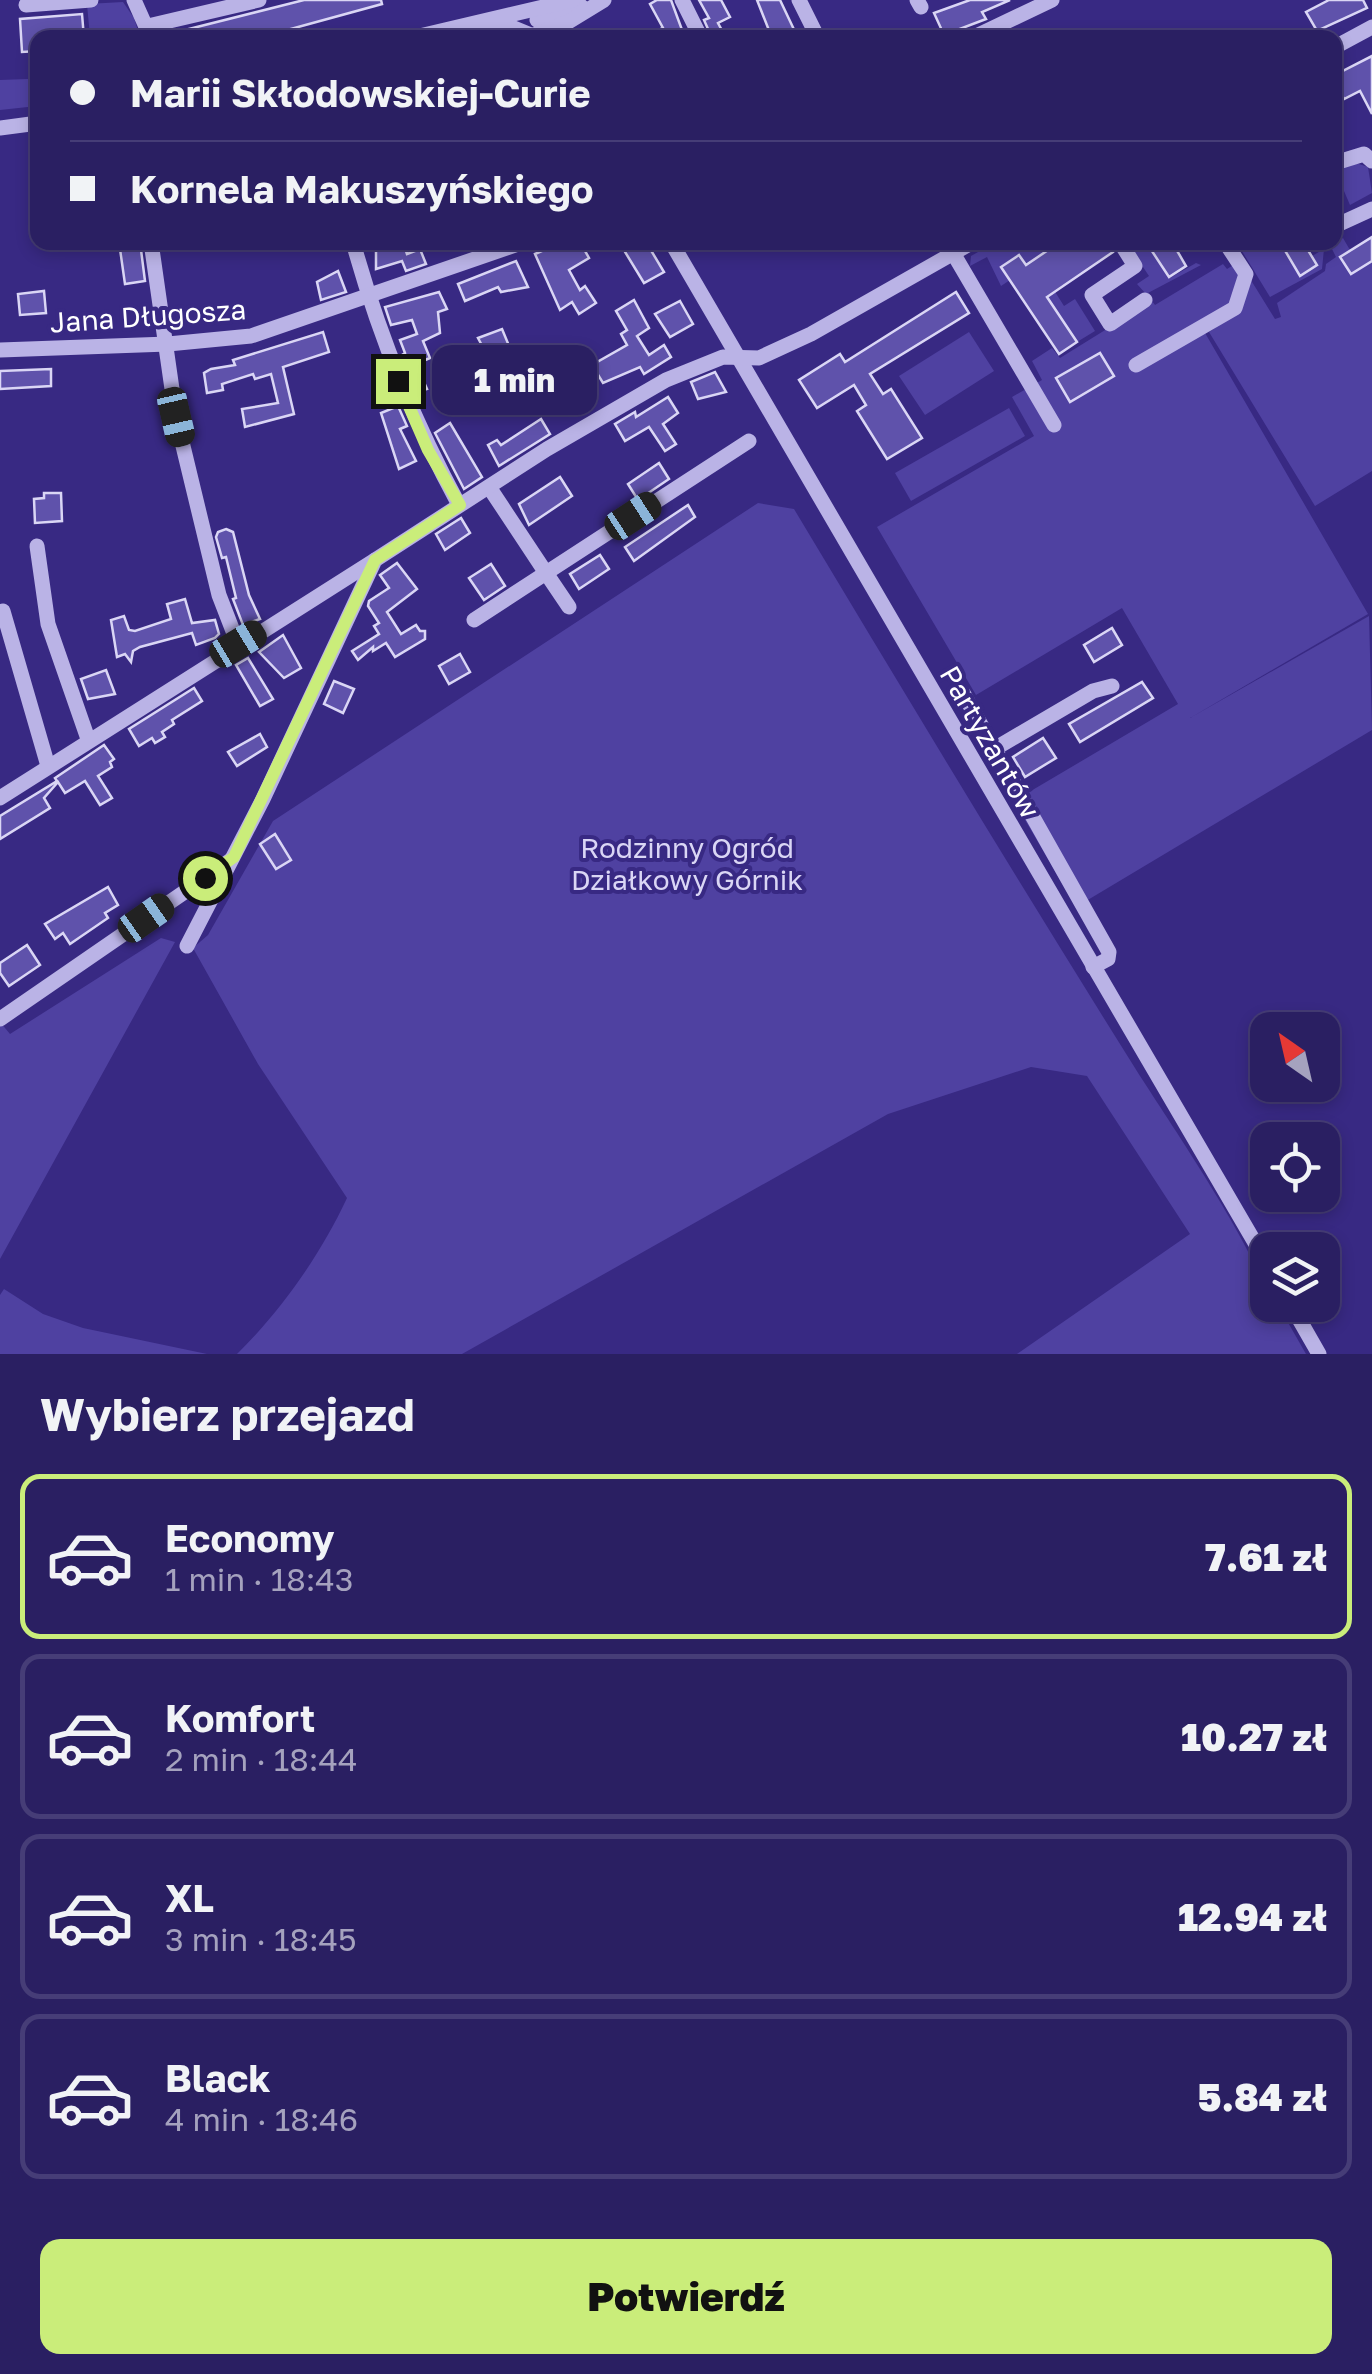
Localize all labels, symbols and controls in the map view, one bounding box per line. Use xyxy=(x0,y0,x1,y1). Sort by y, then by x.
text: Marii Skłodowskiej-Curie xyxy=(130,70,591,115)
text: Kornela Makuszyńskiego xyxy=(130,166,594,211)
street label: Jana Długosza xyxy=(49,292,247,339)
callout: 1 min xyxy=(433,346,598,416)
route end xyxy=(376,359,421,404)
text: 1 min xyxy=(474,361,555,399)
car xyxy=(155,384,197,450)
car xyxy=(600,487,666,545)
car xyxy=(205,616,271,672)
street label: Partyzantów xyxy=(934,660,1047,824)
park label: Rodzinny Ogród Działkowy Górnik xyxy=(571,831,803,896)
route start xyxy=(183,856,228,901)
car xyxy=(113,889,179,947)
north arrow xyxy=(1250,1012,1340,1102)
map controls xyxy=(1250,1012,1340,1322)
button: locate xyxy=(1250,1122,1340,1212)
button: layers xyxy=(1250,1232,1340,1322)
text: Wybierz przejazd xyxy=(40,1387,415,1441)
icon: car xyxy=(45,1512,135,1602)
text: Economy xyxy=(165,1515,334,1560)
text: 7.61 zł xyxy=(1205,1534,1327,1579)
text: 1 min · 18:43 xyxy=(165,1560,354,1598)
icon: car xyxy=(45,1692,135,1782)
text: Komfort xyxy=(165,1695,315,1740)
text: 10.27 zł xyxy=(1181,1714,1327,1759)
text: 2 min · 18:44 xyxy=(165,1740,357,1778)
icon: car xyxy=(45,1872,135,1962)
text: XL xyxy=(165,1875,214,1920)
text: 12.94 zł xyxy=(1178,1894,1327,1939)
text: 3 min · 18:45 xyxy=(165,1920,357,1958)
icon: car xyxy=(45,2052,135,2142)
text: Black xyxy=(165,2055,270,2100)
text: 5.84 zł xyxy=(1198,2074,1327,2119)
text: 4 min · 18:46 xyxy=(165,2100,358,2138)
button: Potwierdź xyxy=(40,2239,1332,2354)

